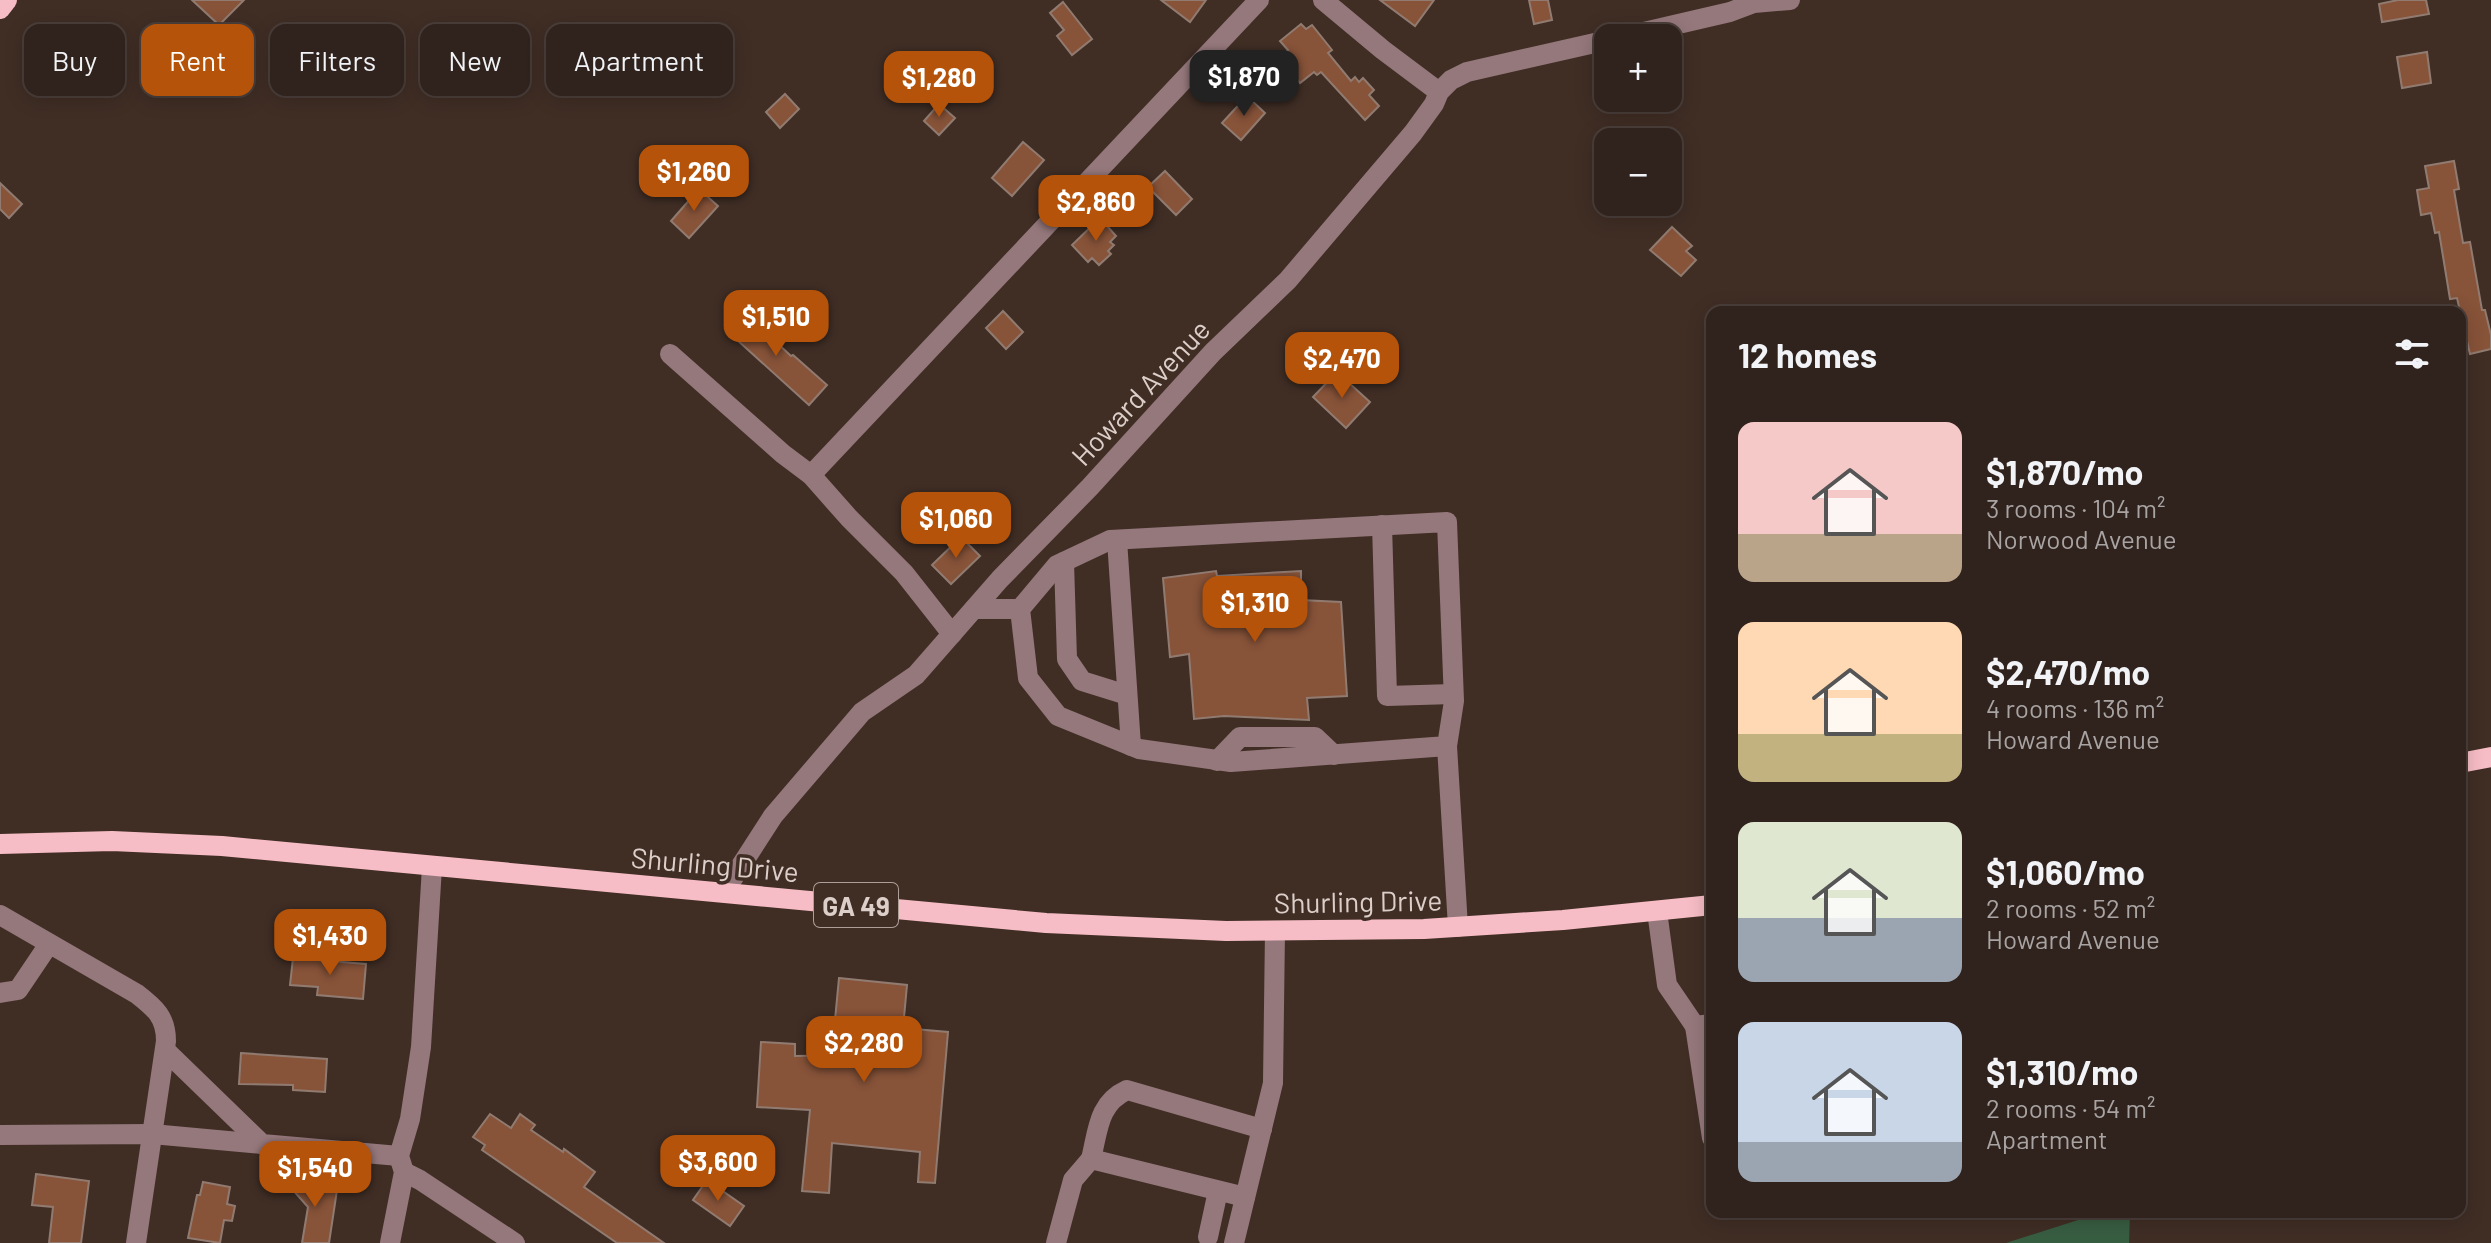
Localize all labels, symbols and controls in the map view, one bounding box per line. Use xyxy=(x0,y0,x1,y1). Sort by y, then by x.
chip: Buy xyxy=(24,24,125,96)
chip: Rent xyxy=(141,24,254,96)
chip: Filters xyxy=(270,24,404,96)
chip: New xyxy=(420,24,530,96)
chip: Apartment xyxy=(546,24,733,96)
map controls xyxy=(1594,24,1682,216)
button: + xyxy=(1594,24,1682,112)
pin: $1,870 xyxy=(1179,50,1309,118)
pin: $1,280 xyxy=(874,51,1004,119)
text: $1,870 xyxy=(1208,60,1280,91)
text: $1,280 xyxy=(902,61,976,92)
button: − xyxy=(1594,128,1682,216)
pin: $1,260 xyxy=(629,145,759,213)
text: $1,260 xyxy=(657,155,731,186)
pin: $2,860 xyxy=(1031,175,1161,243)
text: $2,860 xyxy=(1056,185,1136,216)
pin: $1,510 xyxy=(711,290,841,358)
text: $1,510 xyxy=(742,300,810,331)
street label: Howard Avenue xyxy=(1064,312,1216,472)
pin: $2,470 xyxy=(1277,332,1407,400)
icon: filters xyxy=(2390,332,2434,376)
text: 12 homes xyxy=(1738,334,1877,375)
text: $2,470 xyxy=(1303,342,1381,373)
text: $1,870/mo xyxy=(1986,451,2143,492)
icon: home xyxy=(1802,454,1898,550)
pin: $1,060 xyxy=(891,492,1021,560)
text: 3 rooms · 104 m² xyxy=(1986,492,2165,523)
text: $1,060 xyxy=(919,502,993,533)
text: Norwood Avenue xyxy=(1986,523,2177,554)
pin: $1,310 xyxy=(1190,576,1320,644)
text: $1,310 xyxy=(1221,586,1289,617)
text: $2,470/mo xyxy=(1986,651,2150,692)
icon: home xyxy=(1802,654,1898,750)
text: 4 rooms · 136 m² xyxy=(1986,692,2164,723)
text: Howard Avenue xyxy=(1986,723,2160,754)
street label: Shurling Drive xyxy=(630,840,800,888)
text: $1,060/mo xyxy=(1986,851,2145,892)
icon: home xyxy=(1802,854,1898,950)
road number: GA 49 xyxy=(814,883,898,927)
street label: Shurling Drive xyxy=(1274,883,1442,919)
text: 2 rooms · 52 m² xyxy=(1986,892,2155,923)
pin: $1,430 xyxy=(265,909,395,977)
text: $1,430 xyxy=(292,919,368,950)
text: Howard Avenue xyxy=(1986,923,2160,954)
pin: $2,280 xyxy=(799,1016,929,1084)
text: $2,280 xyxy=(824,1026,904,1057)
text: $1,310/mo xyxy=(1986,1051,2139,1092)
icon: home xyxy=(1802,1054,1898,1150)
text: 2 rooms · 54 m² xyxy=(1986,1092,2156,1123)
text: Apartment xyxy=(1986,1123,2107,1154)
pin: $3,600 xyxy=(653,1135,783,1203)
pin: $1,540 xyxy=(250,1141,380,1209)
text: $3,600 xyxy=(678,1145,758,1176)
text: $1,540 xyxy=(277,1151,353,1182)

